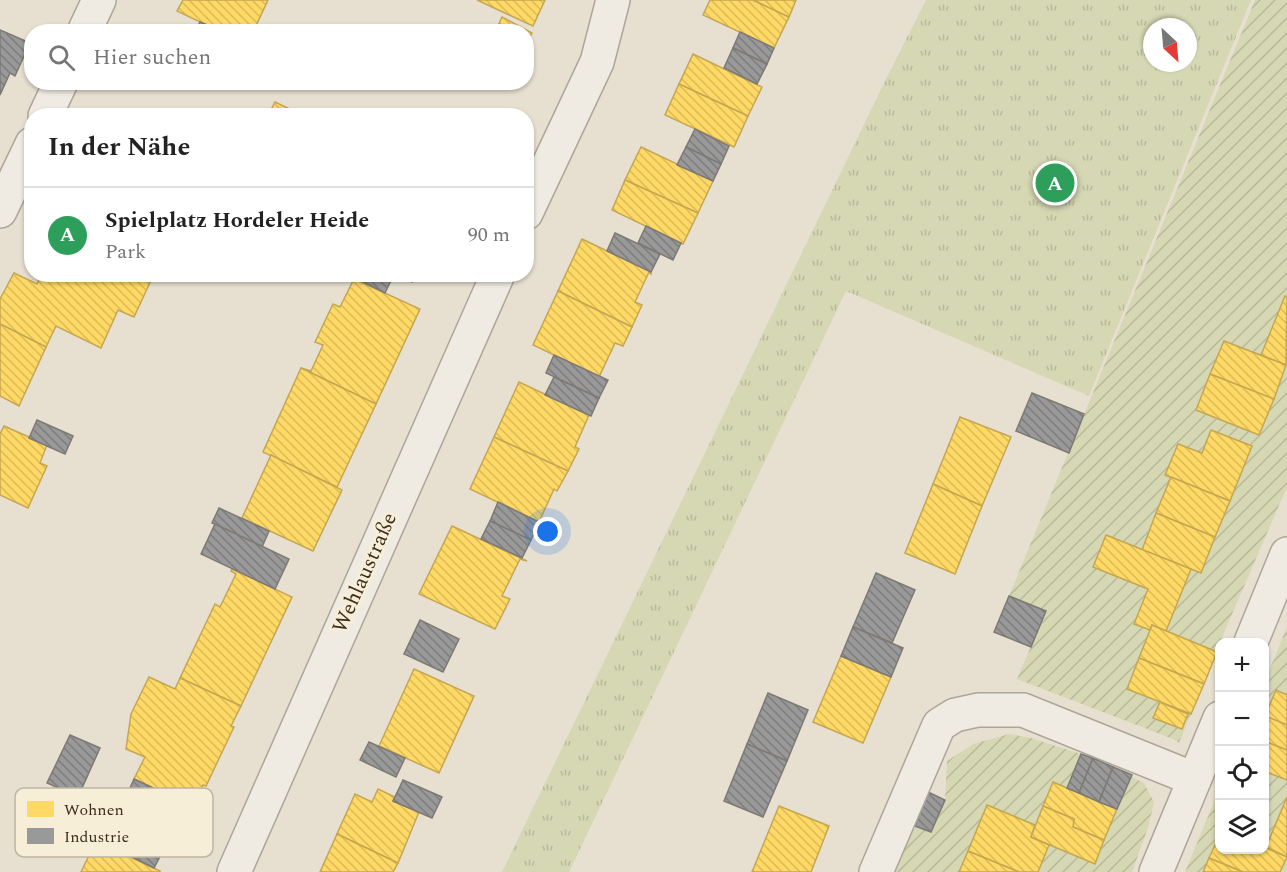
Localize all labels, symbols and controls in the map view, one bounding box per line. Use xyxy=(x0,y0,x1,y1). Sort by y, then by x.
north arrow xyxy=(1143,18,1197,72)
search box xyxy=(24,24,534,90)
icon: search xyxy=(45,41,78,74)
text: Hier suchen xyxy=(93,41,211,74)
text: In der Nähe xyxy=(48,127,190,167)
pin: A xyxy=(1036,160,1074,206)
text: Spielplatz Hordeler Heide xyxy=(105,204,369,237)
text: A xyxy=(60,220,75,250)
text: 90 m xyxy=(468,220,510,250)
text: Park xyxy=(105,237,146,267)
street label: Wehlaustraße xyxy=(324,508,406,638)
your location xyxy=(533,517,562,546)
map controls xyxy=(1215,638,1269,854)
button: + xyxy=(1215,638,1269,692)
button: − xyxy=(1215,692,1269,746)
button: locate xyxy=(1215,746,1269,800)
legend xyxy=(15,788,213,857)
text: Wohnen xyxy=(64,798,124,822)
button: layers xyxy=(1215,800,1269,854)
text: Industrie xyxy=(64,825,129,849)

